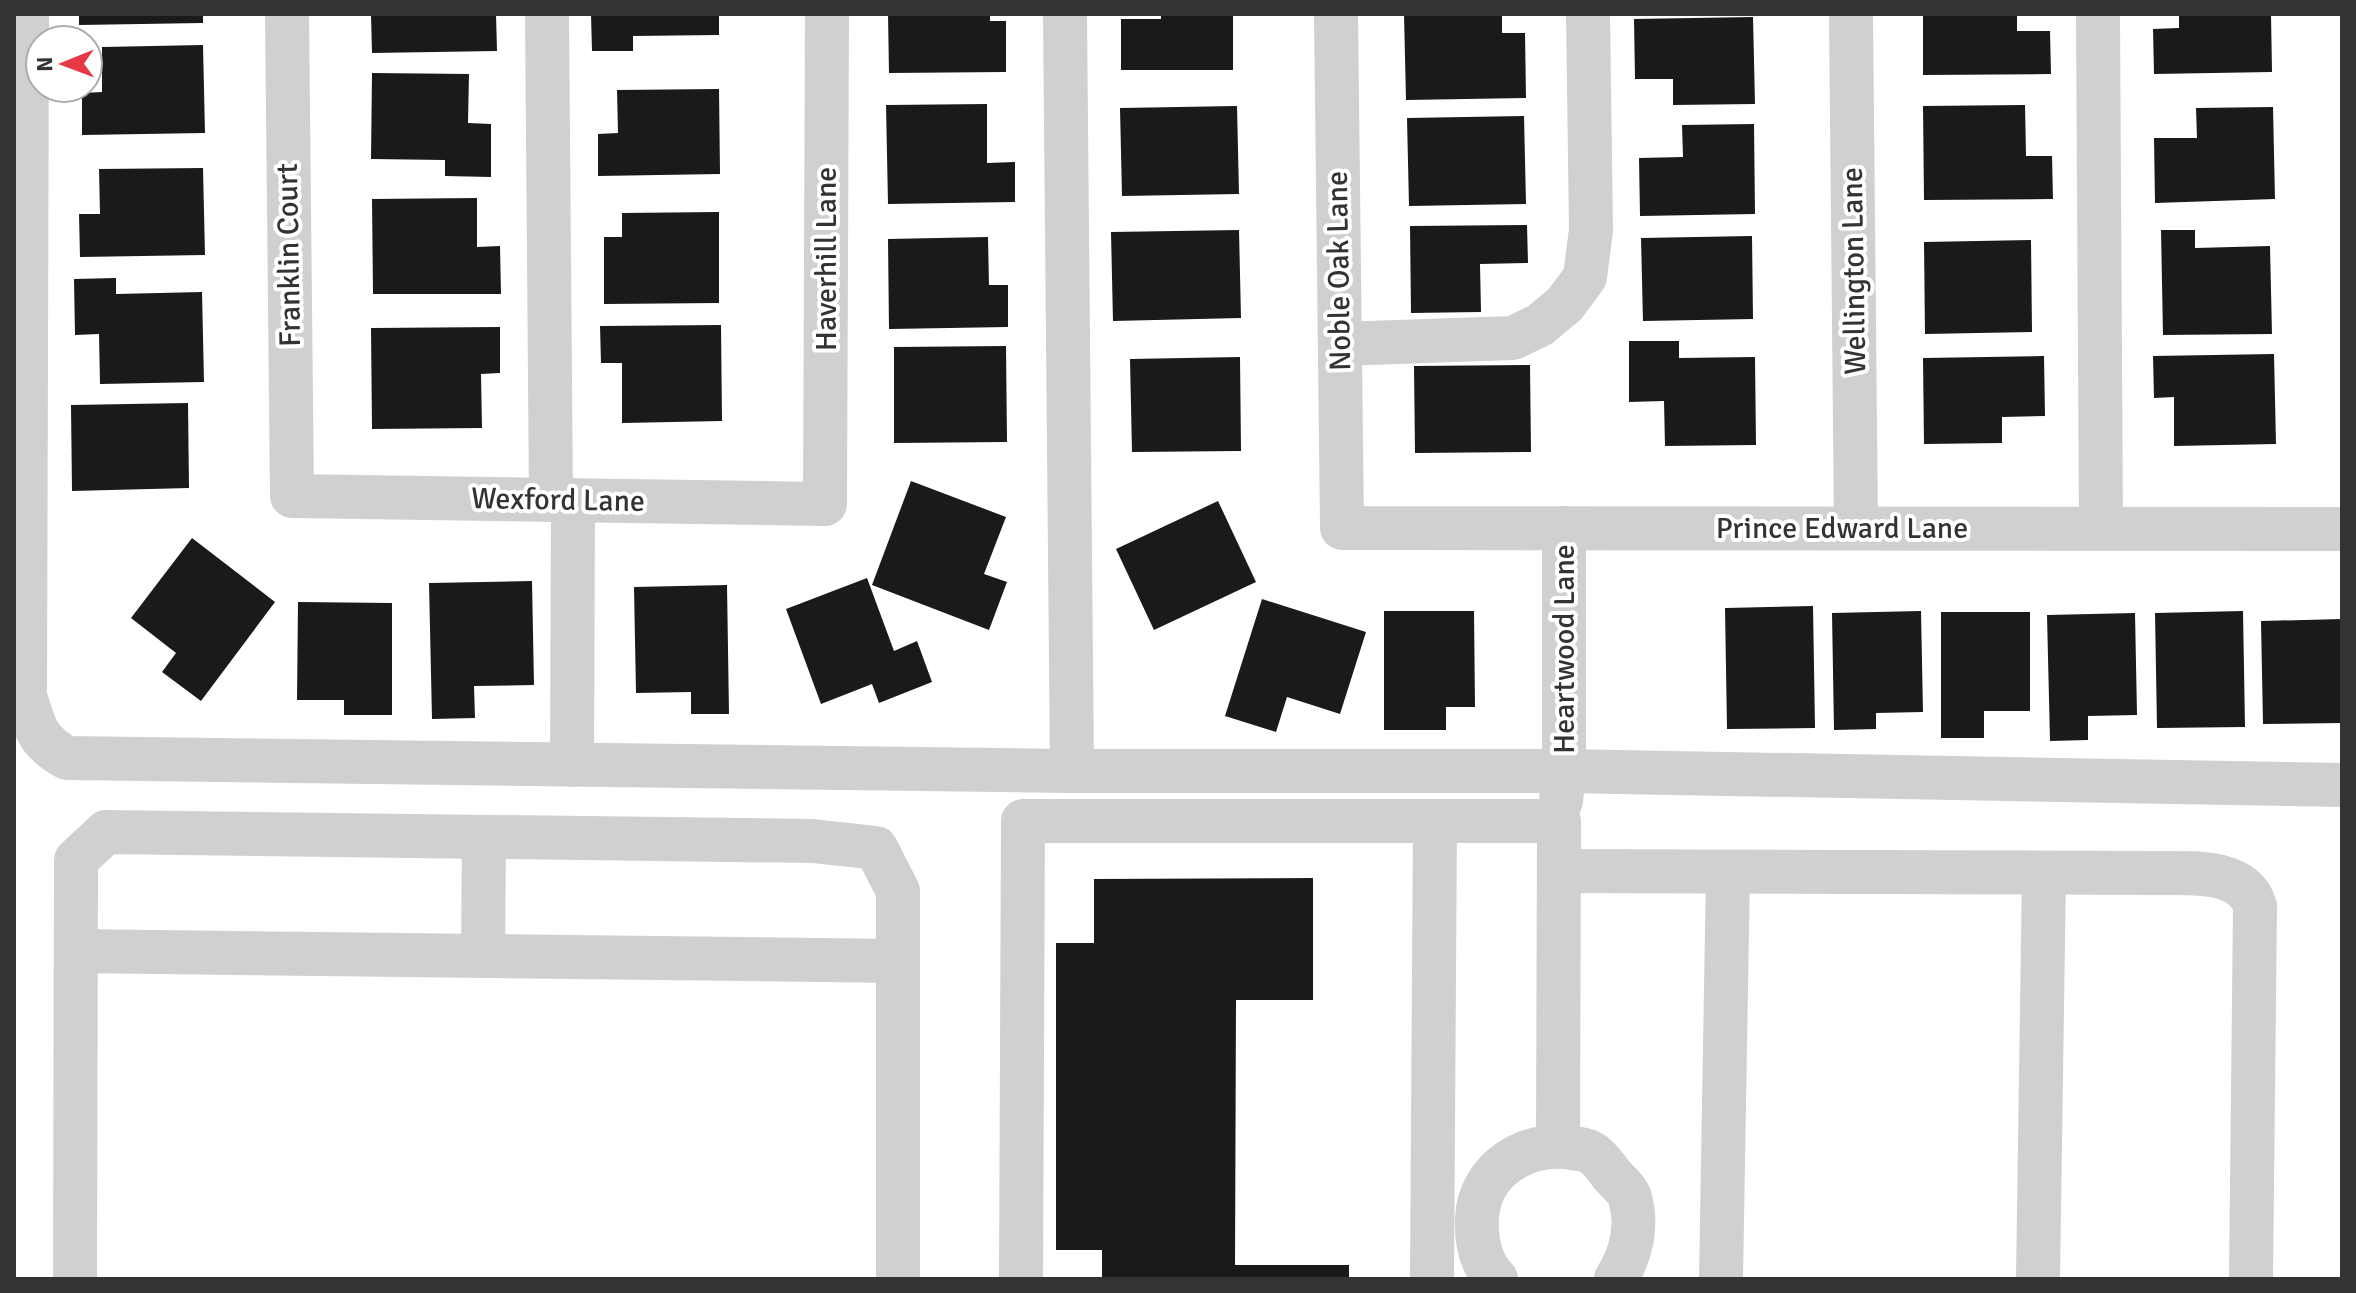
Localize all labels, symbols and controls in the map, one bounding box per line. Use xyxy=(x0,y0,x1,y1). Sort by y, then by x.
north arrow xyxy=(24,24,104,104)
text: N xyxy=(31,56,58,72)
street label: Franklin Court xyxy=(269,163,309,347)
street label: Haverhill Lane xyxy=(808,167,845,351)
street label: Wellington Lane xyxy=(1834,167,1874,375)
street label: Noble Oak Lane xyxy=(1319,171,1359,371)
street label: Wexford Lane xyxy=(471,480,645,520)
street label: Prince Edward Lane xyxy=(1716,510,1968,547)
street label: Heartwood Lane xyxy=(1546,544,1583,754)

